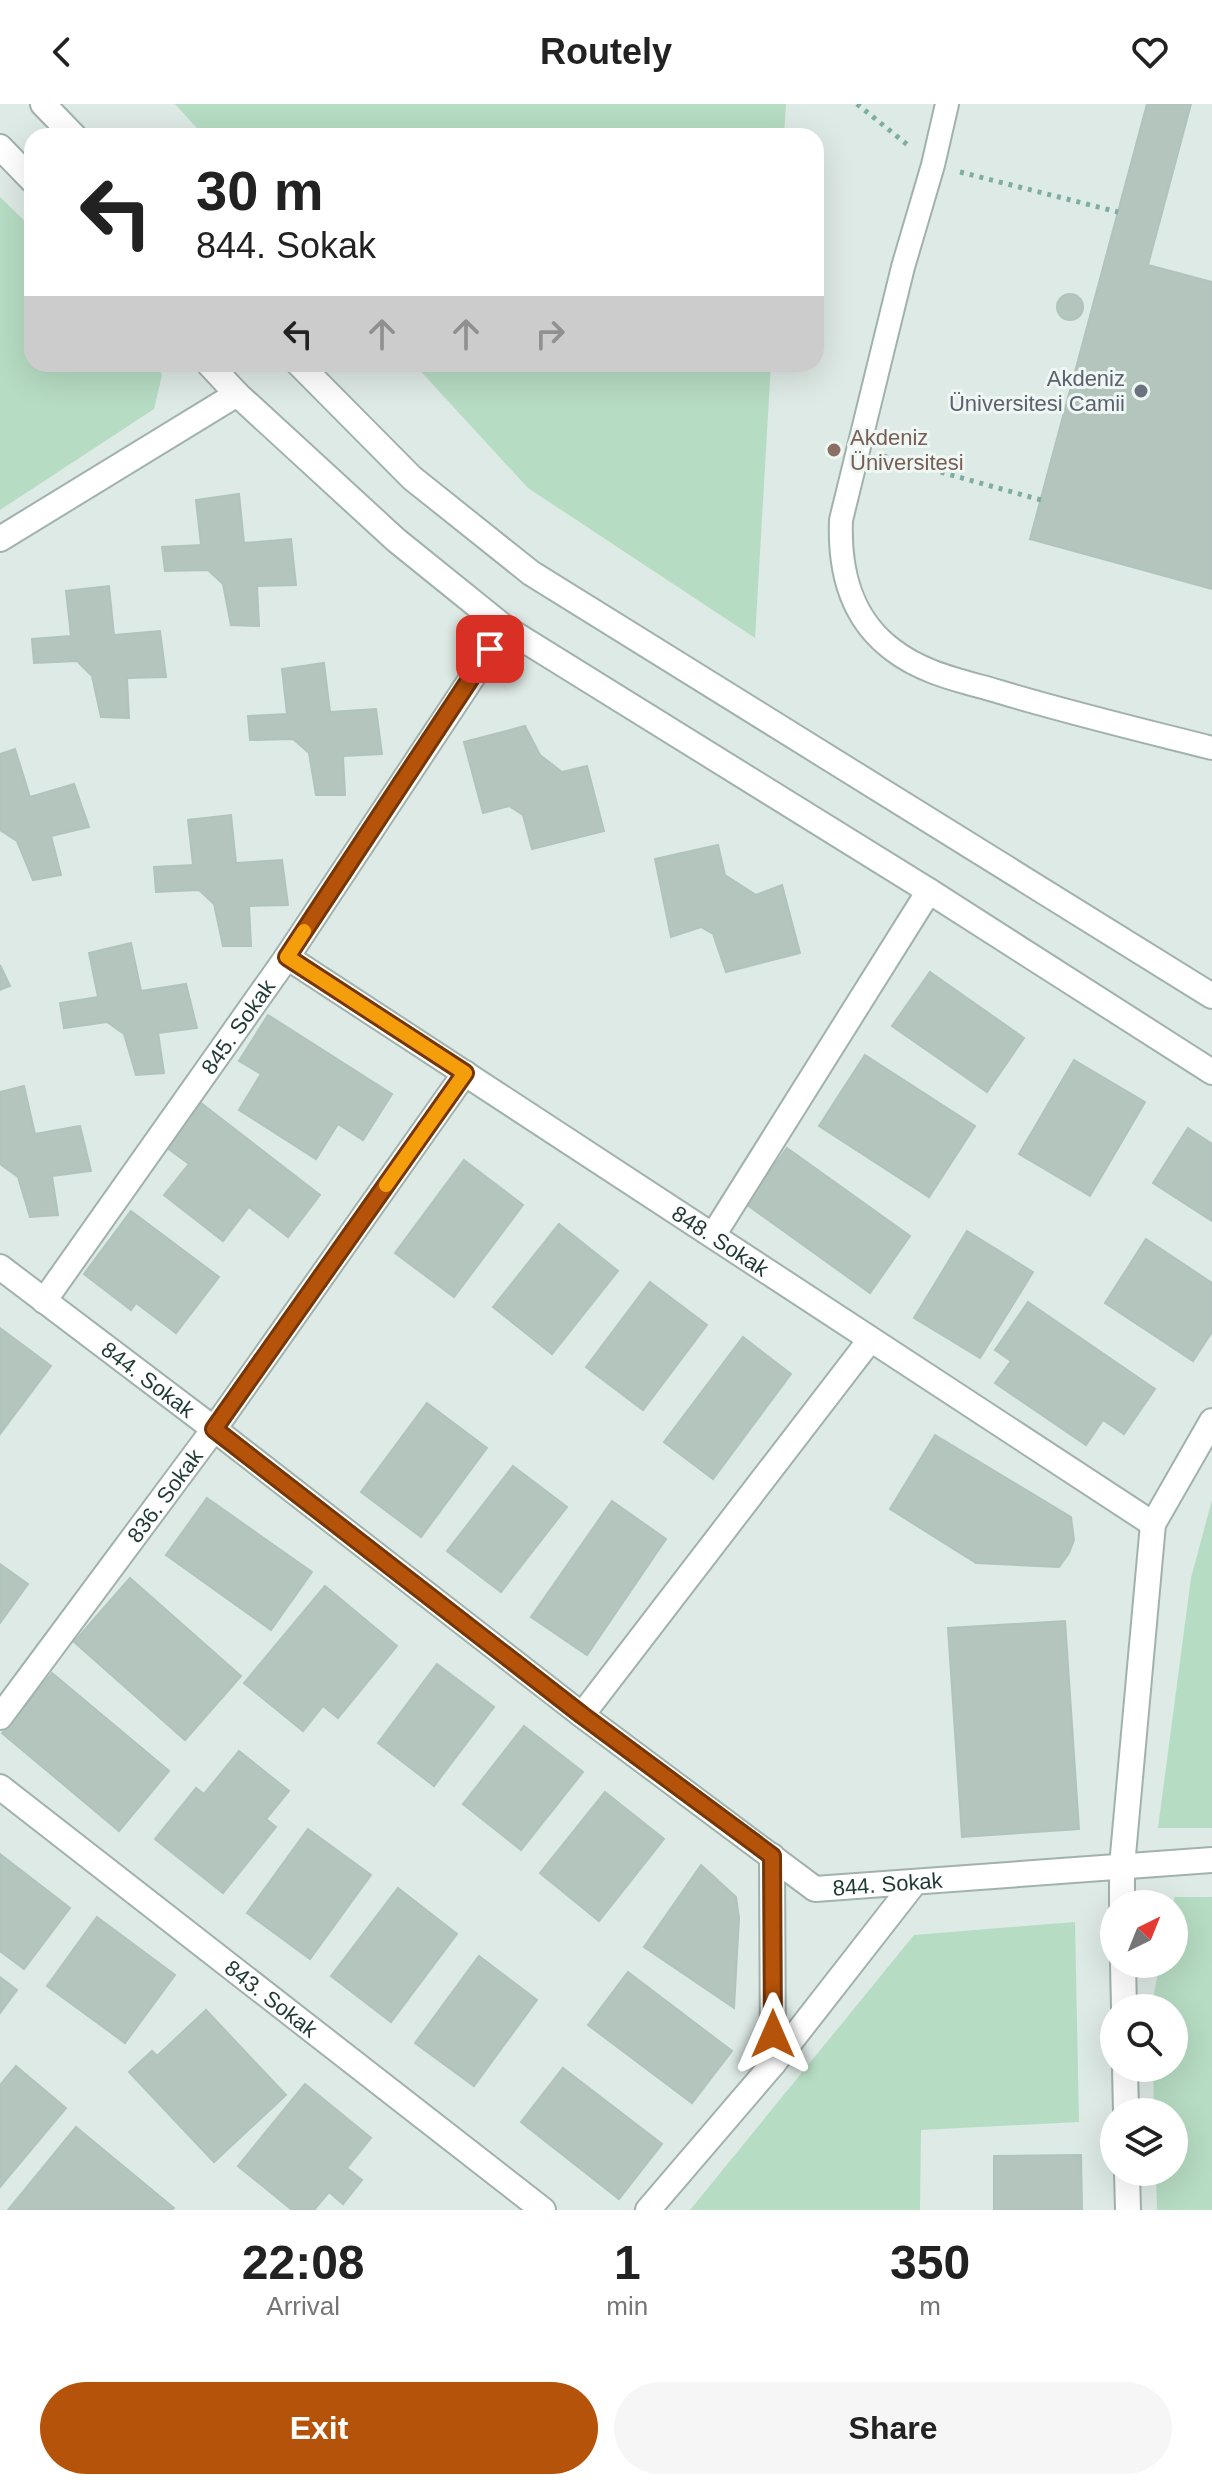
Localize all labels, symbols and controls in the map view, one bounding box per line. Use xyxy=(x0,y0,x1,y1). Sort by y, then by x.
icon: back xyxy=(40,30,84,74)
icon: heart xyxy=(1128,30,1172,74)
text: Routely xyxy=(540,31,672,72)
text: 30 m xyxy=(196,159,324,222)
icon: left xyxy=(64,160,168,264)
text: 844. Sokak xyxy=(196,225,376,266)
icon: left xyxy=(276,312,320,356)
icon: ahead xyxy=(360,312,404,356)
icon: ahead xyxy=(444,312,488,356)
icon: right xyxy=(528,312,572,356)
place label: Akdeniz Üniversitesi Camii xyxy=(949,366,1125,416)
marker: Akdeniz Üniversitesi Camii xyxy=(1132,382,1150,400)
place label: Akdeniz Üniversitesi xyxy=(850,425,964,475)
marker: Akdeniz Üniversitesi xyxy=(825,441,843,459)
pin xyxy=(456,615,524,683)
icon: arrive xyxy=(468,627,512,671)
street label: 845. Sokak xyxy=(196,974,281,1079)
street label: 848. Sokak xyxy=(667,1201,774,1282)
street label: 844. Sokak xyxy=(97,1336,200,1423)
street label: 836. Sokak xyxy=(122,1443,209,1547)
street label: 844. Sokak xyxy=(832,1868,944,1901)
north arrow xyxy=(1100,1890,1188,1978)
map controls xyxy=(1100,1890,1188,2186)
street label: 843. Sokak xyxy=(220,1955,323,2043)
position arrow xyxy=(731,1992,815,2076)
button: search xyxy=(1100,1994,1188,2082)
button: layers xyxy=(1100,2098,1188,2186)
text: 22:08 xyxy=(242,2236,365,2289)
text: 1 xyxy=(614,2236,641,2289)
text: 350 xyxy=(890,2236,970,2289)
text: Arrival xyxy=(266,2291,340,2321)
text: min xyxy=(606,2291,648,2321)
text: m xyxy=(919,2291,941,2321)
button: Exit xyxy=(40,2382,598,2474)
button: Share xyxy=(614,2382,1172,2474)

